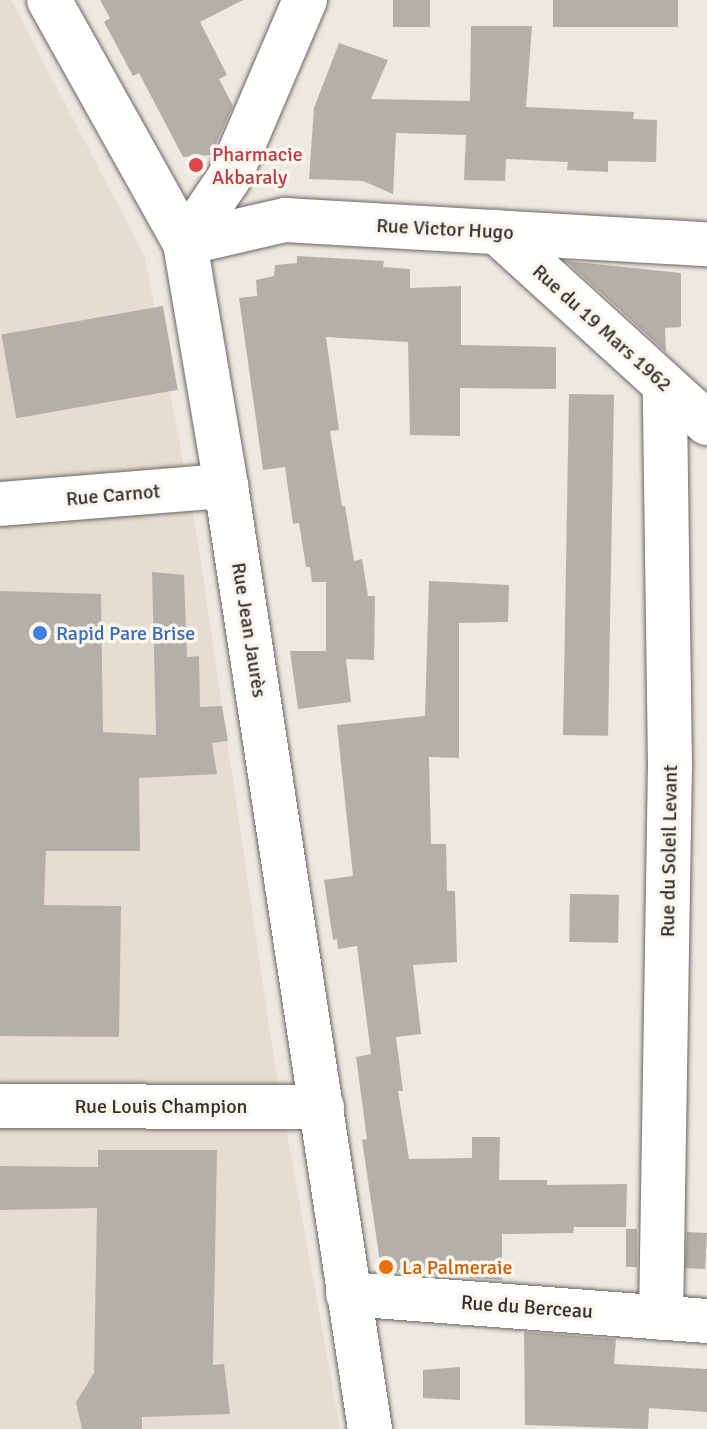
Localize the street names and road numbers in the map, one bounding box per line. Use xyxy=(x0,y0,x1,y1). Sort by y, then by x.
street label: Rue Victor Hugo xyxy=(376,213,514,245)
street label: Rue du 19 Mars 1962 xyxy=(528,259,676,397)
street label: Rue Carnot xyxy=(65,479,161,511)
street label: Rue Jean Jaurès xyxy=(226,561,272,699)
street label: Rue du Soleil Levant xyxy=(655,765,683,937)
street label: Rue Louis Champion xyxy=(74,1094,248,1118)
street label: Rue du Berceau xyxy=(460,1290,594,1324)

